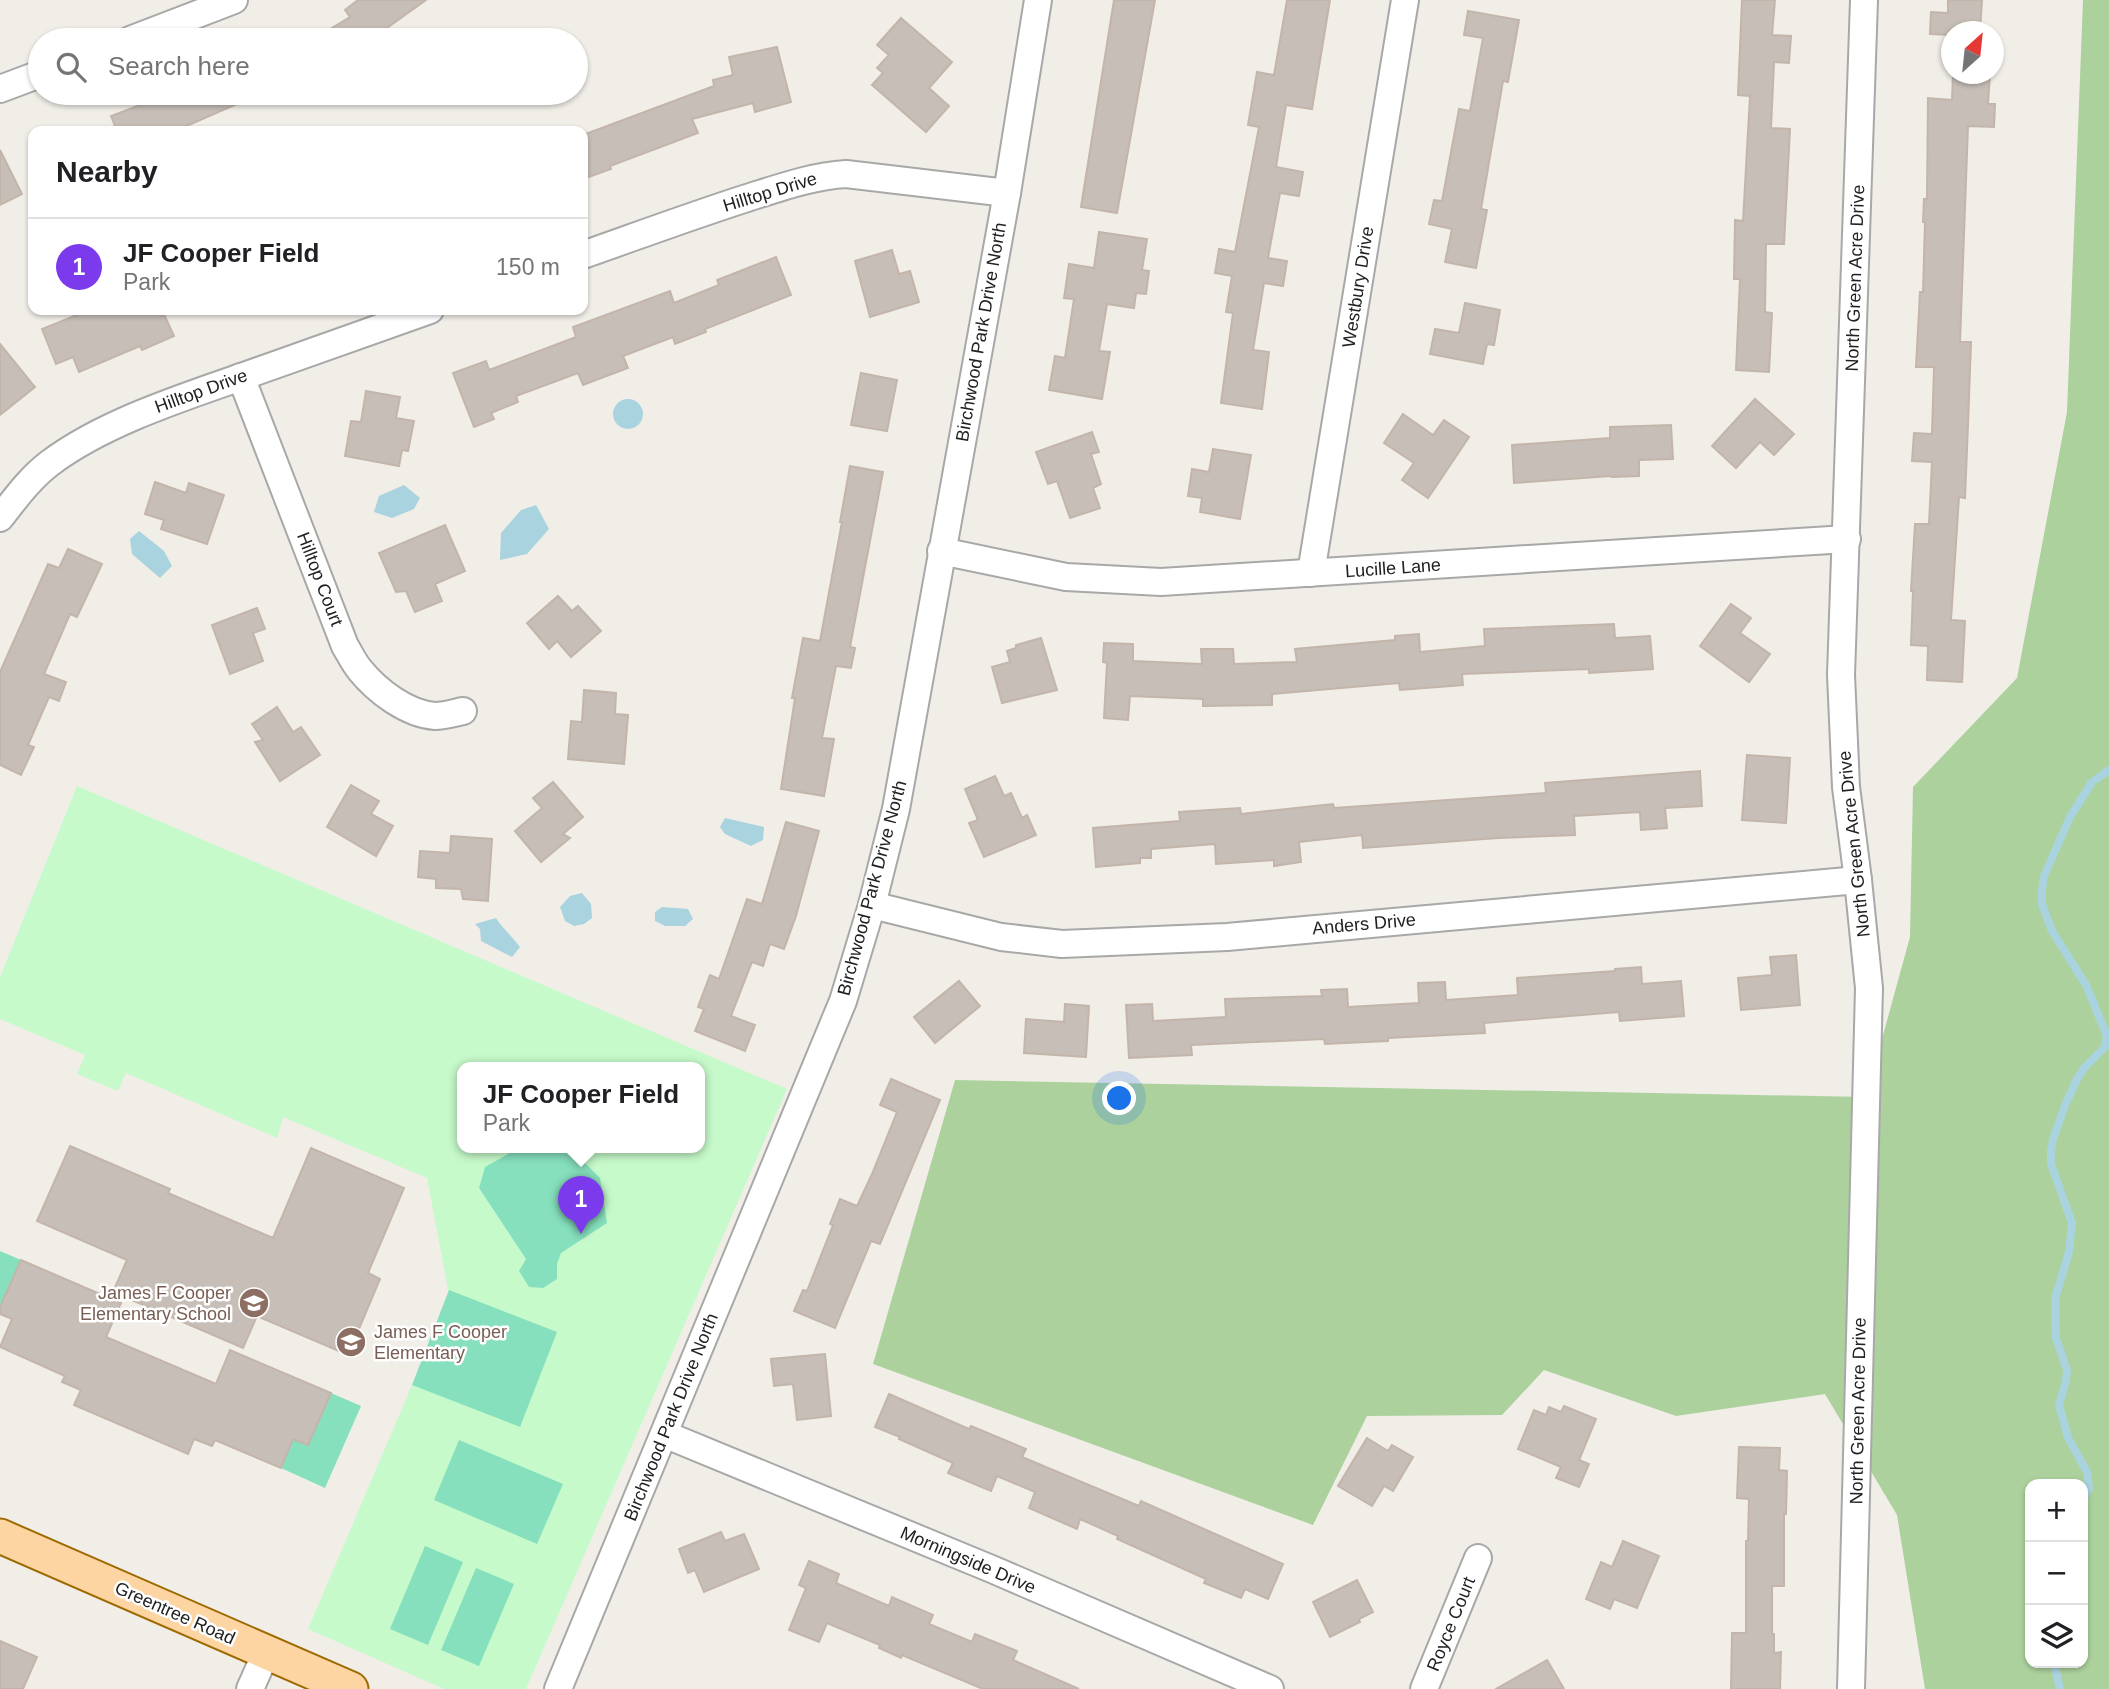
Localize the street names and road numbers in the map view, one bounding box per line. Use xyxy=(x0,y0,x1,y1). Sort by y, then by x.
street label: Hilltop Drive xyxy=(721,168,819,216)
street label: North Green Acre Drive xyxy=(1842,184,1868,372)
street label: Birchwood Park Drive North xyxy=(952,221,1010,443)
street label: Westbury Drive xyxy=(1339,225,1377,349)
street label: Hilltop Drive xyxy=(152,365,250,417)
street label: Hilltop Court xyxy=(293,529,347,629)
street label: Lucille Lane xyxy=(1344,555,1442,581)
street label: North Green Acre Drive xyxy=(1834,750,1874,938)
street label: Birchwood Park Drive North xyxy=(834,778,910,998)
street label: Anders Drive xyxy=(1311,910,1417,938)
street label: Birchwood Park Drive North xyxy=(620,1310,722,1524)
street label: North Green Acre Drive xyxy=(1846,1317,1870,1505)
street label: Morningside Drive xyxy=(897,1522,1039,1598)
street label: Royce Court xyxy=(1423,1574,1479,1674)
street label: Greentree Road xyxy=(112,1578,238,1648)

